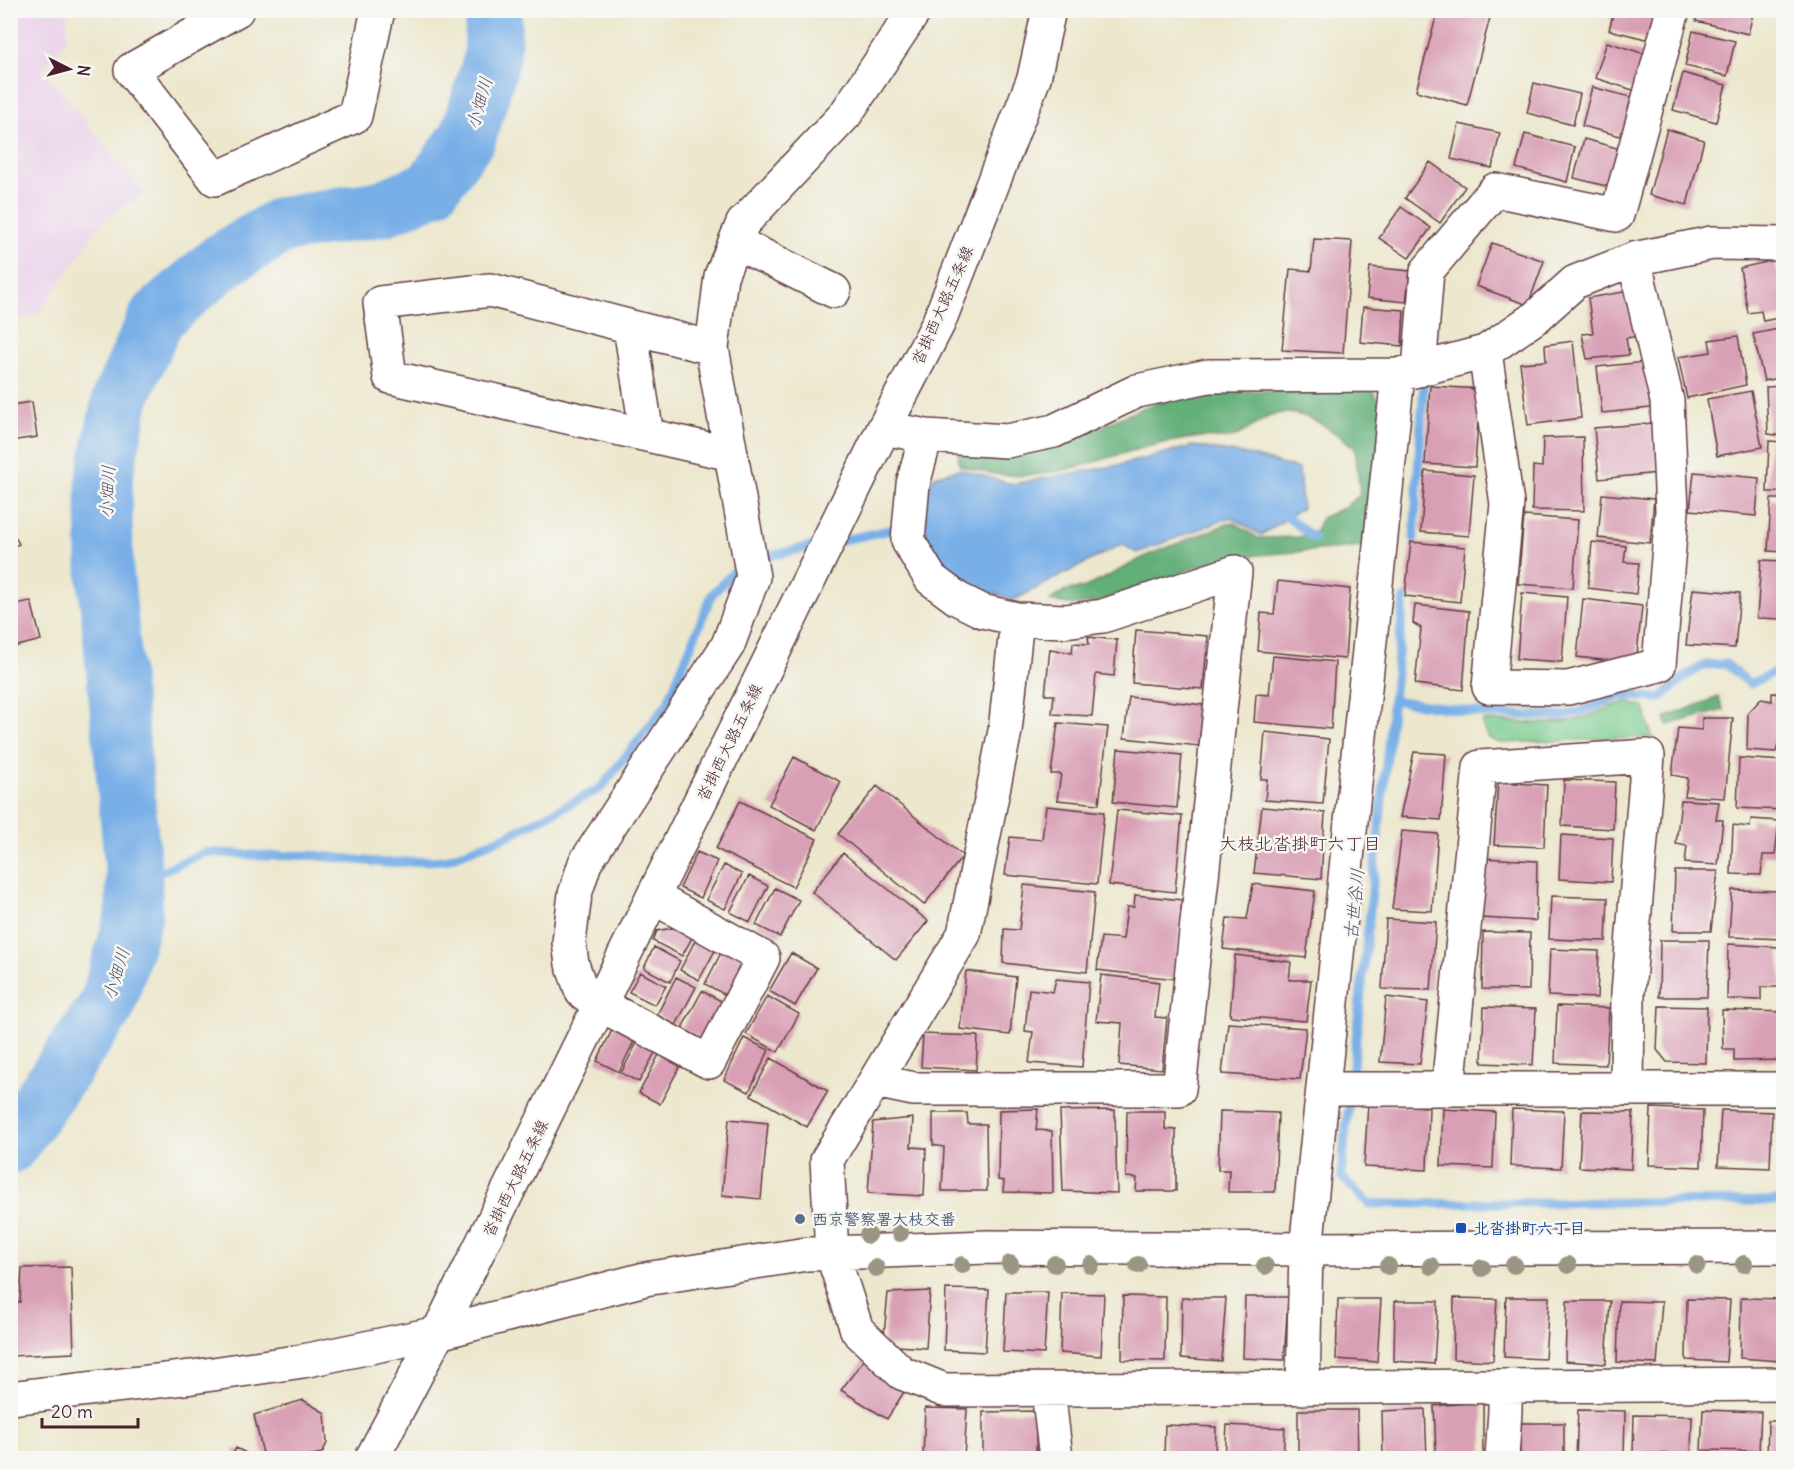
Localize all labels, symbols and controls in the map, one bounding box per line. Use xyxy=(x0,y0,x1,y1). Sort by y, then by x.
north arrow xyxy=(39,39,99,99)
text: N xyxy=(73,64,94,77)
water label: 小畑川 xyxy=(461,74,497,132)
street label: 沓掛西大路五条線 xyxy=(907,242,977,368)
water label: 小畑川 xyxy=(94,464,120,520)
street label: 沓掛西大路五条線 xyxy=(692,680,766,804)
district label: 大枝北沓掛町六丁目 xyxy=(1219,832,1381,855)
water label: 古世谷川 xyxy=(1339,867,1369,941)
water label: 小畑川 xyxy=(97,945,135,1003)
street label: 沓掛西大路五条線 xyxy=(478,1116,552,1240)
place label: 西京警察署大枝交番 xyxy=(812,1209,956,1229)
marker: 西京警察署大枝交番 xyxy=(793,1212,807,1226)
place label: 北沓掛町六丁目 xyxy=(1473,1218,1585,1238)
marker: 北沓掛町六丁目 xyxy=(1454,1221,1468,1235)
scale bar xyxy=(42,1391,138,1429)
text: 20 m xyxy=(51,1400,93,1423)

